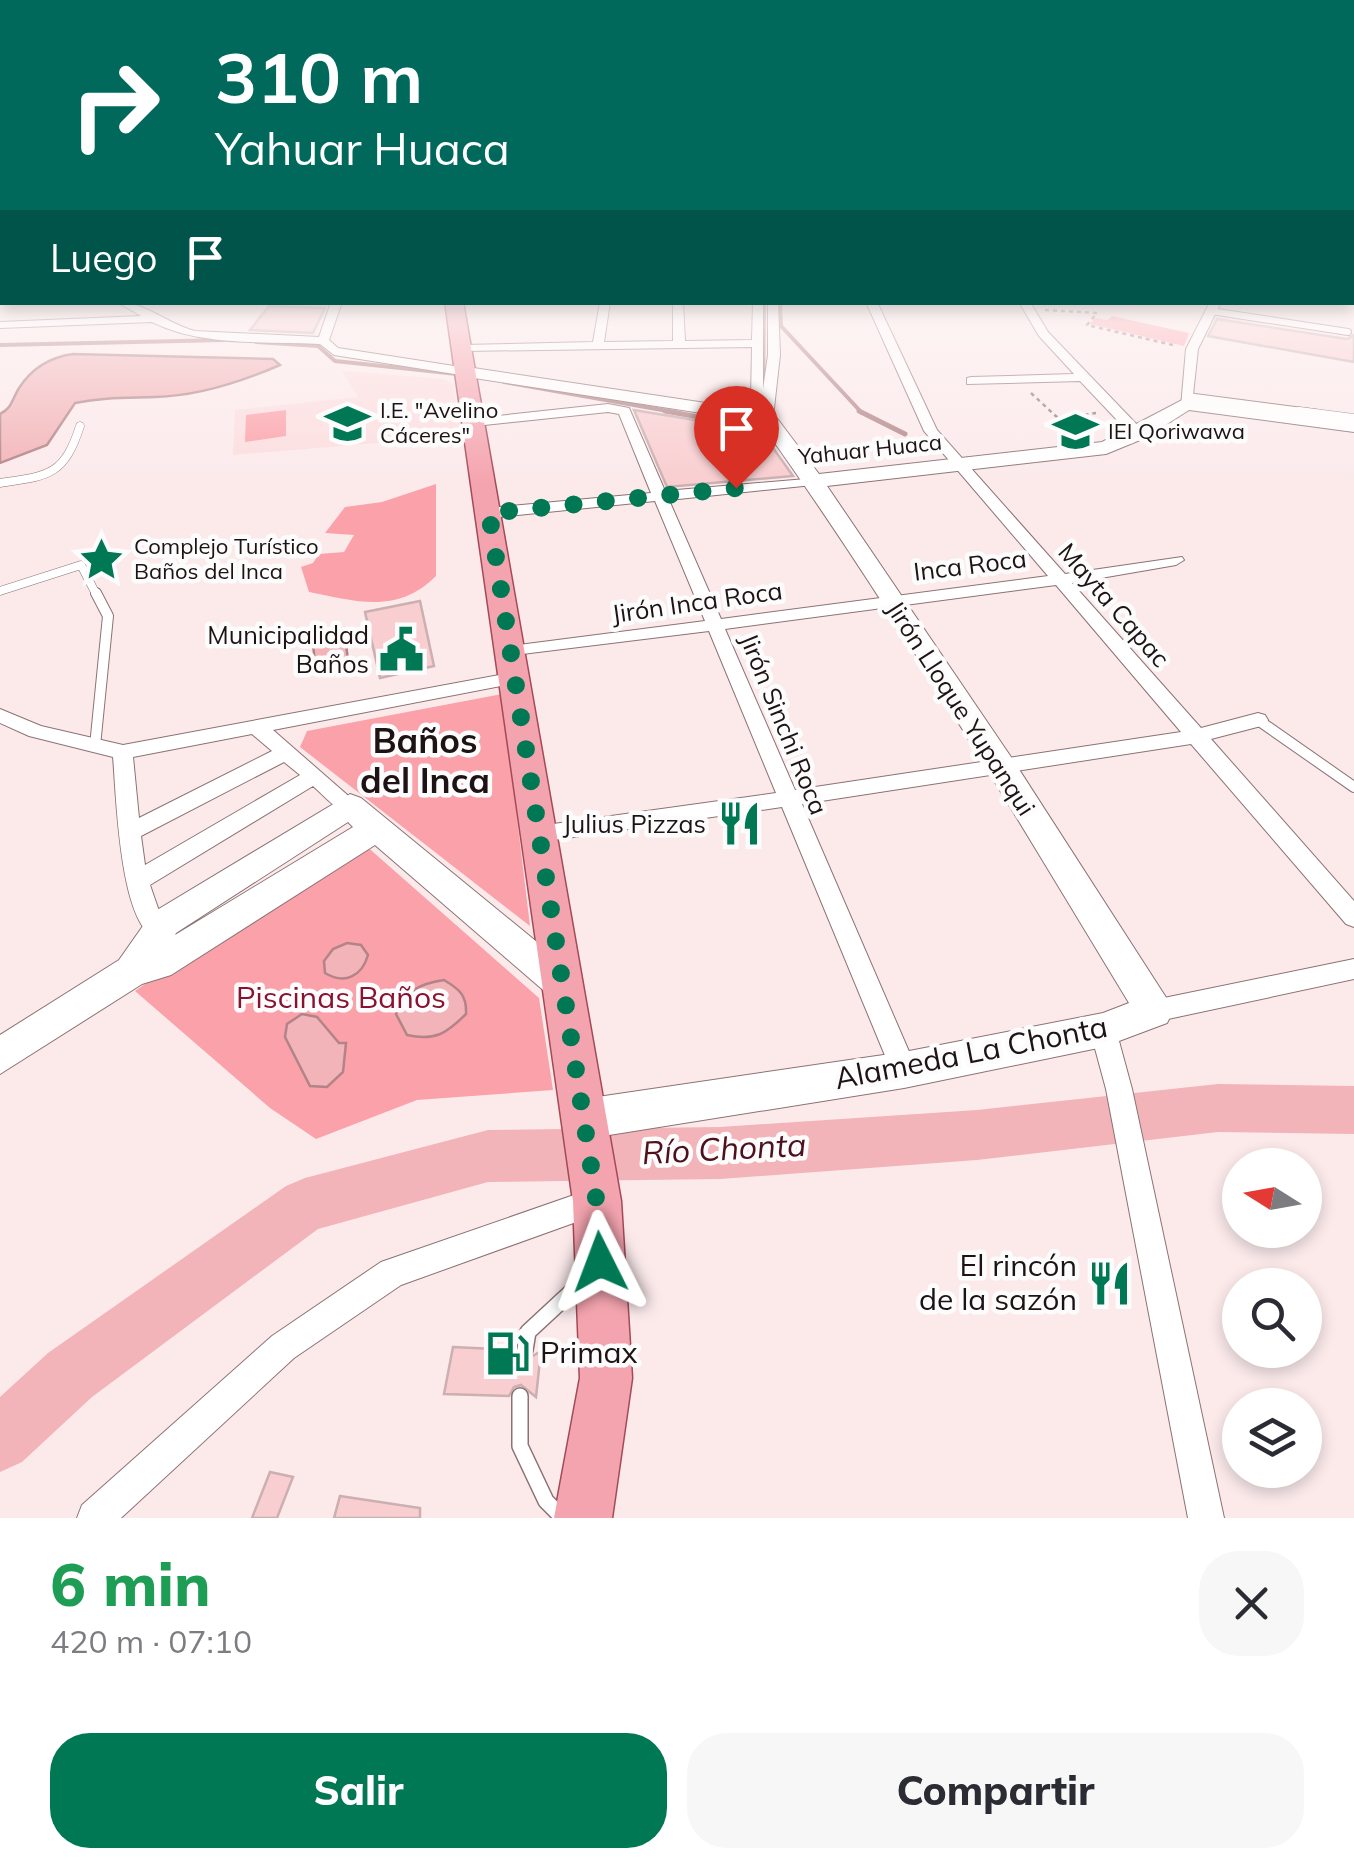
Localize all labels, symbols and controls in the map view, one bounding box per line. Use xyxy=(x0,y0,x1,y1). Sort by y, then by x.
text: 310 m xyxy=(215,33,423,121)
icon: right xyxy=(50,40,180,170)
text: Yahuar Huaca xyxy=(215,120,510,176)
icon: arrive xyxy=(178,230,233,285)
text: Luego xyxy=(50,234,158,282)
pin xyxy=(694,386,779,489)
place label: I.E. "Avelino Cáceres" xyxy=(380,396,498,449)
school or university icon: I.E. "Avelino Cáceres" xyxy=(323,399,371,447)
icon: arrive xyxy=(709,401,764,456)
school or university icon: IEI Qoriwawa xyxy=(1051,407,1099,455)
place label: IEI Qoriwawa xyxy=(1108,417,1245,445)
street label: Yahuar Huaca xyxy=(796,428,943,471)
place label: Complejo Turístico Baños del Inca xyxy=(134,532,319,585)
place icon: Complejo Turístico Baños del Inca xyxy=(77,535,125,583)
street label: Mayta Capac xyxy=(1052,536,1177,673)
street label: Inca Roca xyxy=(912,542,1028,587)
street label: Jirón Inca Roca xyxy=(610,574,784,629)
street label: Jirón Lloque Yupanqui xyxy=(880,595,1042,821)
place label: Municipalidad Baños xyxy=(207,619,369,679)
public building icon: Municipalidad Baños xyxy=(378,625,426,673)
street label: Jirón Sinchi Roca xyxy=(734,629,835,819)
district label: Baños del Inca xyxy=(360,718,490,802)
restaurant icon: Julius Pizzas xyxy=(715,800,763,848)
place label: Julius Pizzas xyxy=(563,808,706,839)
park label: Piscinas Baños xyxy=(236,978,446,1016)
street label: Alameda La Chonta xyxy=(831,1007,1110,1097)
water label: Río Chonta xyxy=(641,1124,807,1172)
north arrow xyxy=(1222,1148,1322,1248)
map controls xyxy=(1222,1148,1322,1488)
position arrow xyxy=(548,1210,652,1314)
place label: El rincón de la sazón xyxy=(919,1246,1077,1318)
restaurant icon: El rincón de la sazón xyxy=(1086,1259,1134,1307)
button: search xyxy=(1222,1268,1322,1368)
fuel station icon: Primax xyxy=(483,1329,531,1377)
place label: Primax xyxy=(540,1333,638,1371)
button: layers xyxy=(1222,1388,1322,1488)
text: 6 min xyxy=(50,1546,211,1621)
button: close xyxy=(1199,1551,1304,1656)
text: 420 m · 07:10 xyxy=(50,1621,252,1661)
button: Salir xyxy=(50,1733,667,1848)
button: Compartir xyxy=(687,1733,1304,1848)

